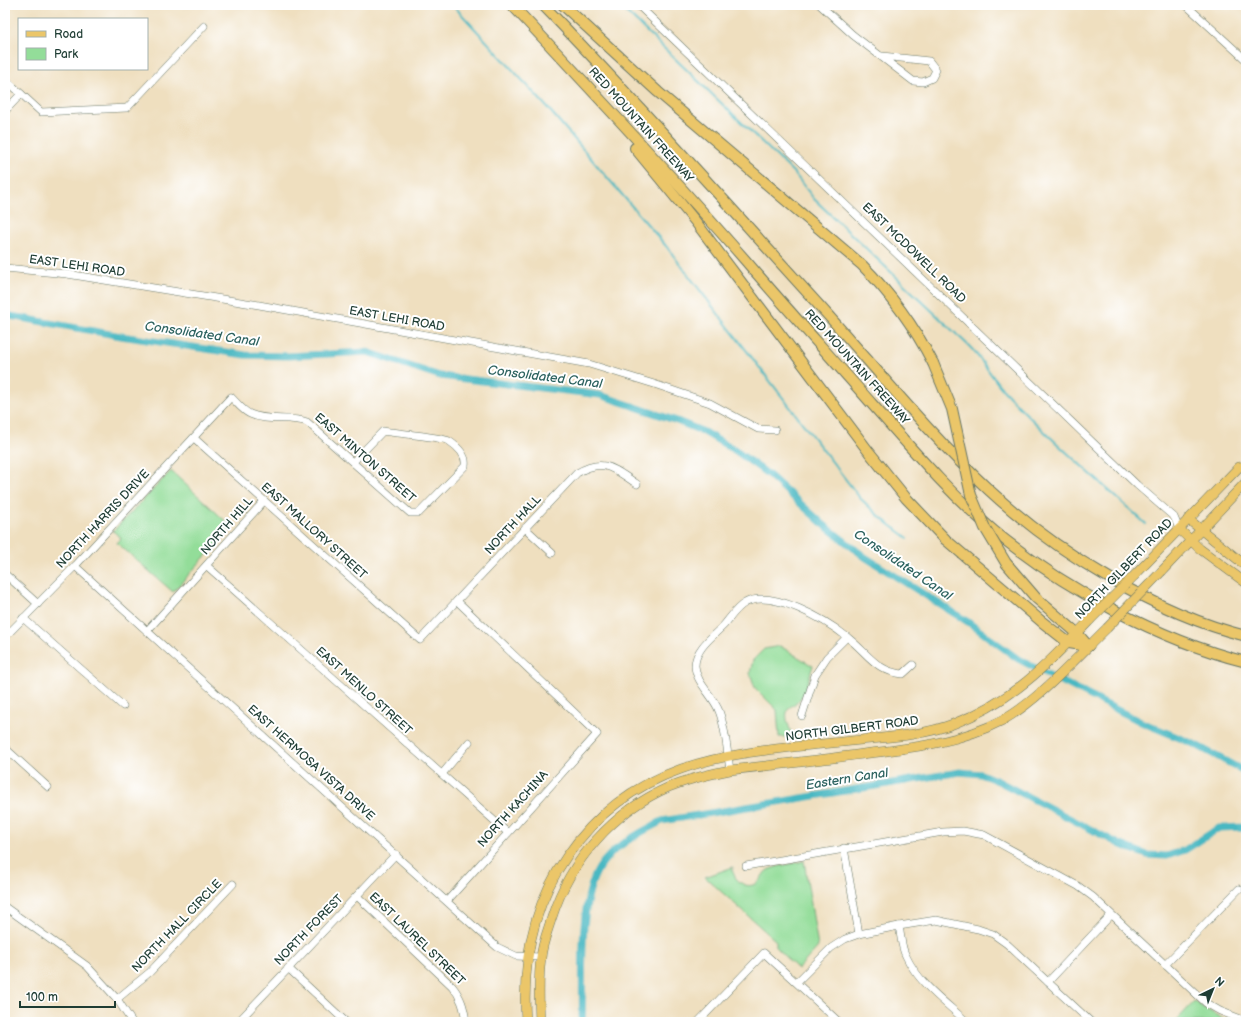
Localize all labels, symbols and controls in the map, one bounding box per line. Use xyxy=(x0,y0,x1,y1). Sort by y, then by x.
legend xyxy=(18,18,148,70)
text: Road xyxy=(54,27,83,42)
text: Park xyxy=(54,47,78,62)
street label: RED MOUNTAIN FREEWAY xyxy=(585,64,697,186)
street label: EAST MCDOWELL ROAD xyxy=(859,200,969,307)
street label: EAST LEHI ROAD xyxy=(28,252,126,280)
street label: EAST LEHI ROAD xyxy=(348,303,446,335)
street label: RED MOUNTAIN FREEWAY xyxy=(801,306,913,428)
water label: Consolidated Canal xyxy=(144,318,261,350)
water label: Consolidated Canal xyxy=(487,362,604,392)
street label: EAST MINTON STREET xyxy=(311,410,419,507)
street label: NORTH HARRIS DRIVE xyxy=(53,466,153,572)
street label: EAST MALLORY STREET xyxy=(258,479,371,583)
street label: NORTH HALL xyxy=(482,492,544,558)
street label: NORTH HILL xyxy=(198,494,256,558)
street label: NORTH GILBERT ROAD xyxy=(1072,515,1176,622)
water label: Consolidated Canal xyxy=(851,526,956,604)
street label: EAST MENLO STREET xyxy=(313,644,416,739)
street label: EAST HERMOSA VISTA DRIVE xyxy=(244,702,378,824)
street label: NORTH GILBERT ROAD xyxy=(785,713,920,745)
water label: Eastern Canal xyxy=(805,764,890,793)
street label: NORTH KACHINA xyxy=(475,767,552,850)
street label: NORTH HALL CIRCLE xyxy=(129,876,225,976)
street label: EAST LAUREL STREET xyxy=(366,889,469,989)
street label: NORTH FOREST xyxy=(271,891,347,969)
north arrow xyxy=(1193,969,1233,1009)
text: N xyxy=(1212,974,1227,990)
scale bar xyxy=(20,983,115,1009)
text: 100 m xyxy=(26,990,58,1005)

